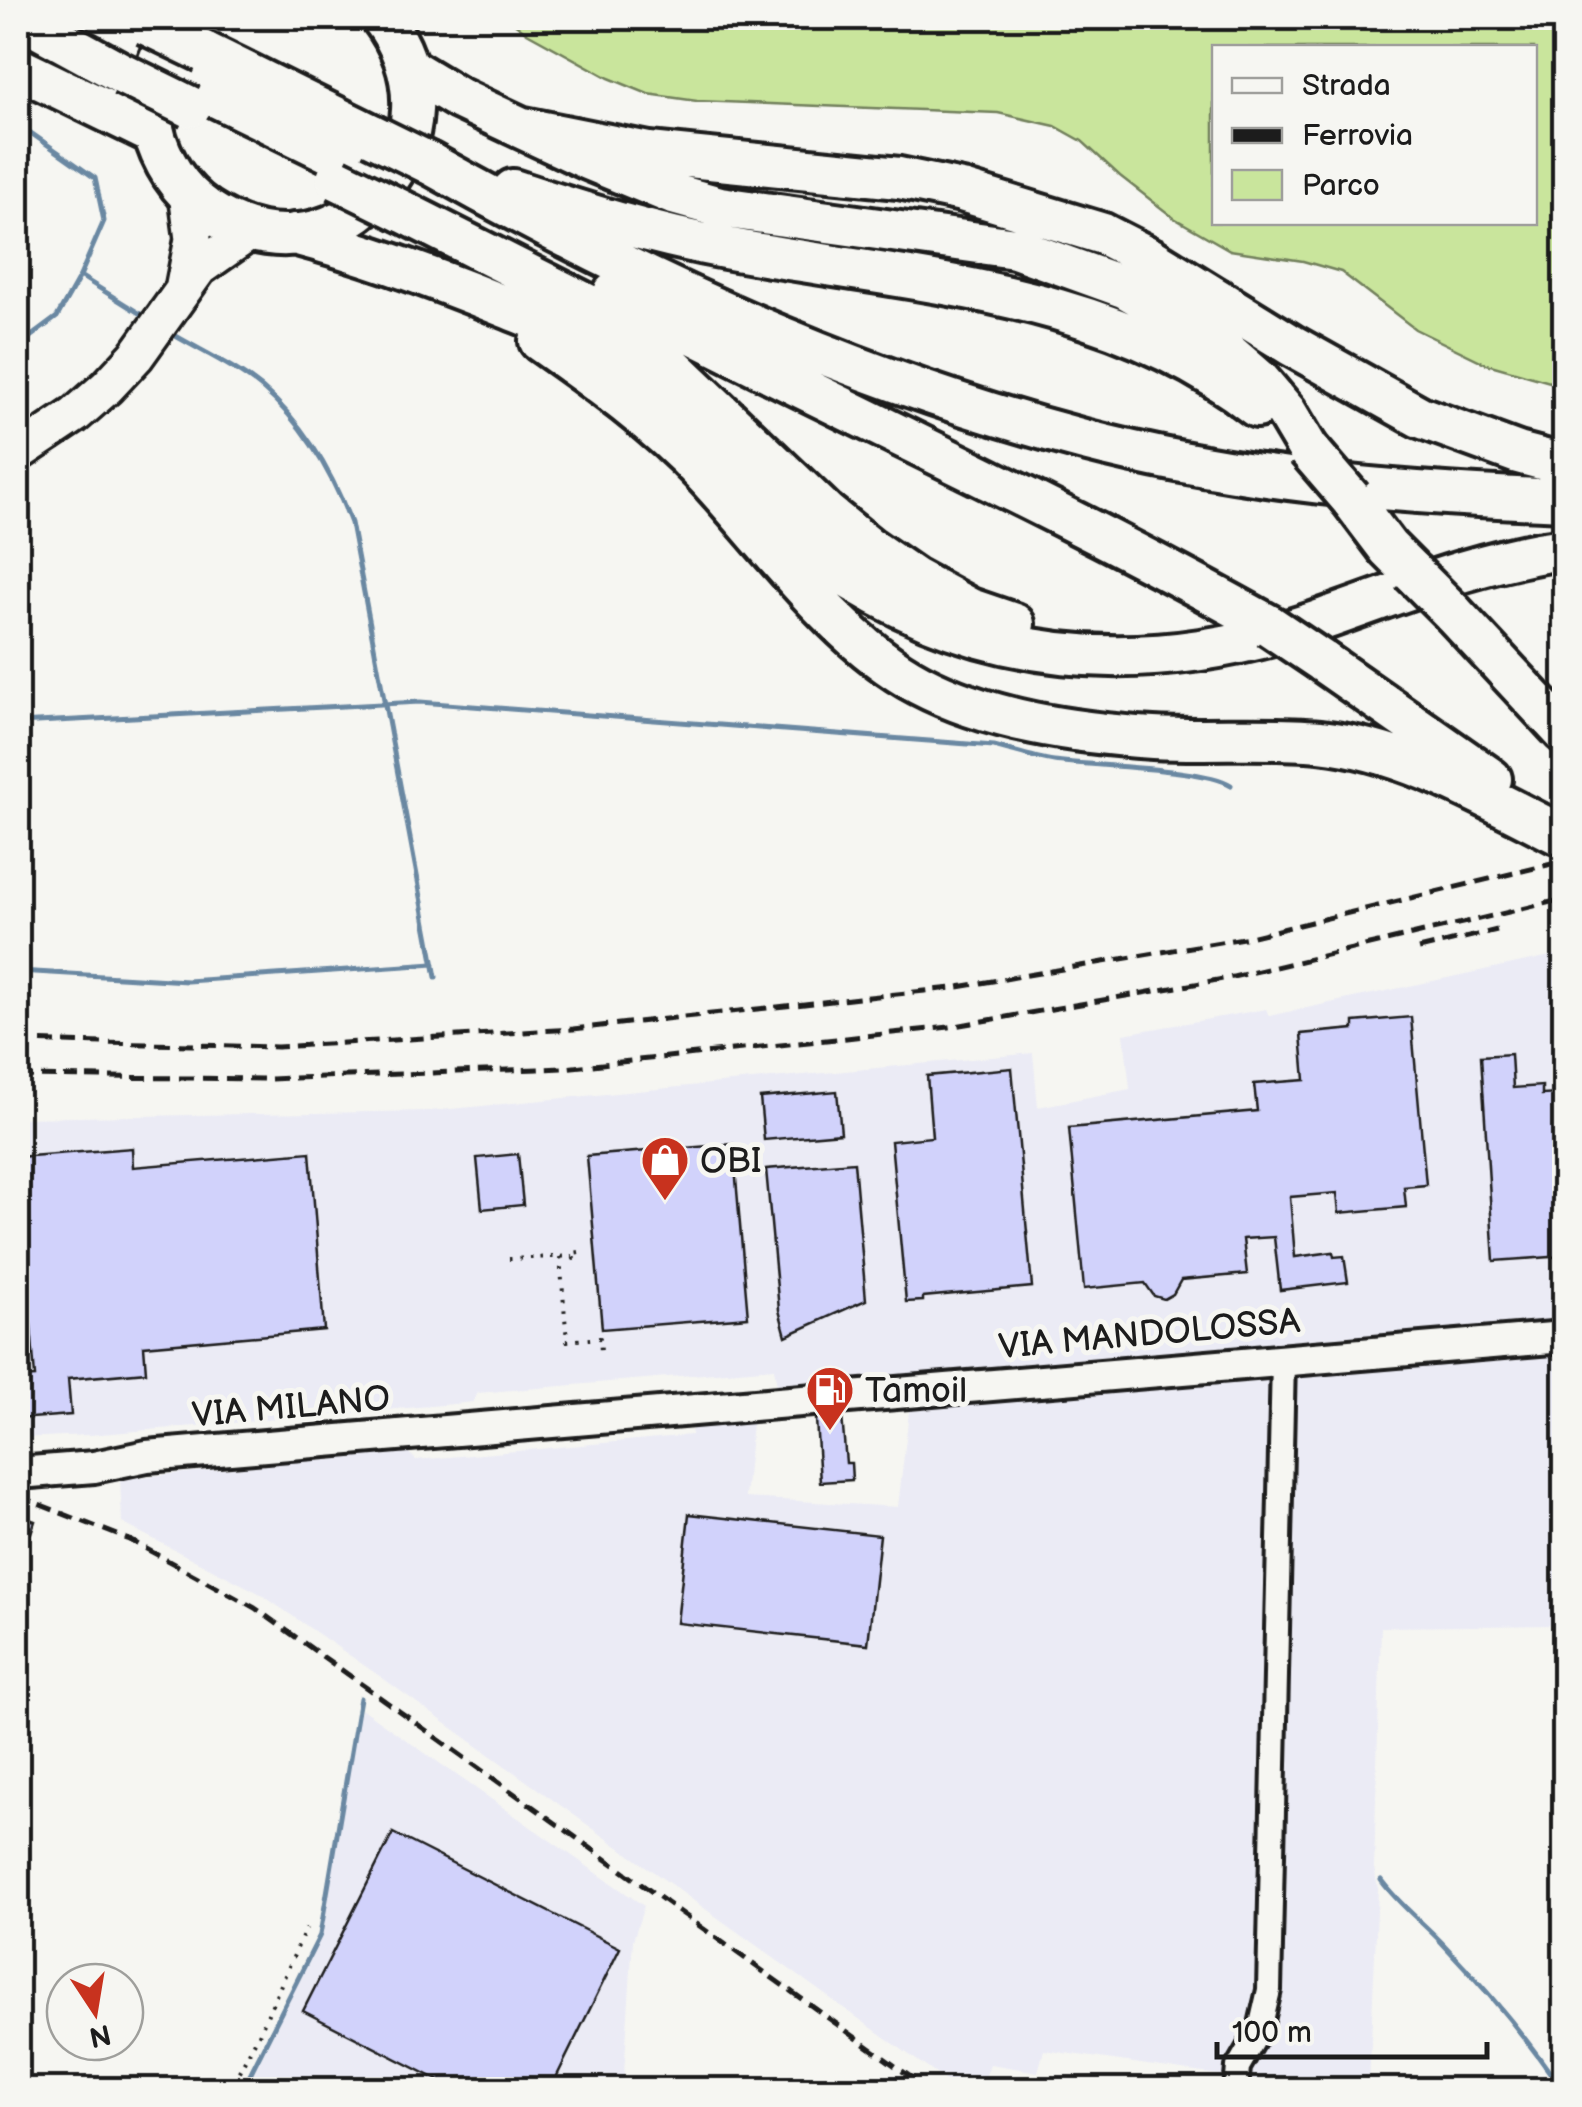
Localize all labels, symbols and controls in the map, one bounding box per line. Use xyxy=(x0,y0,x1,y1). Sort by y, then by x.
legend xyxy=(1212,45,1537,225)
text: Strada xyxy=(1302,68,1391,104)
text: Ferrovia xyxy=(1302,118,1413,154)
text: Parco xyxy=(1302,168,1380,204)
shop icon: OBI xyxy=(639,1134,691,1202)
place label: OBI xyxy=(700,1140,762,1183)
street label: VIA MANDOLOSSA xyxy=(997,1300,1302,1369)
fuel station icon: Tamoil xyxy=(804,1364,856,1432)
place label: Tamoil xyxy=(865,1370,967,1413)
street label: VIA MILANO xyxy=(190,1377,392,1438)
north arrow xyxy=(45,1962,145,2062)
scale bar xyxy=(1217,1997,1487,2059)
text: 100 m xyxy=(1232,2015,1312,2051)
text: N xyxy=(86,2017,114,2053)

